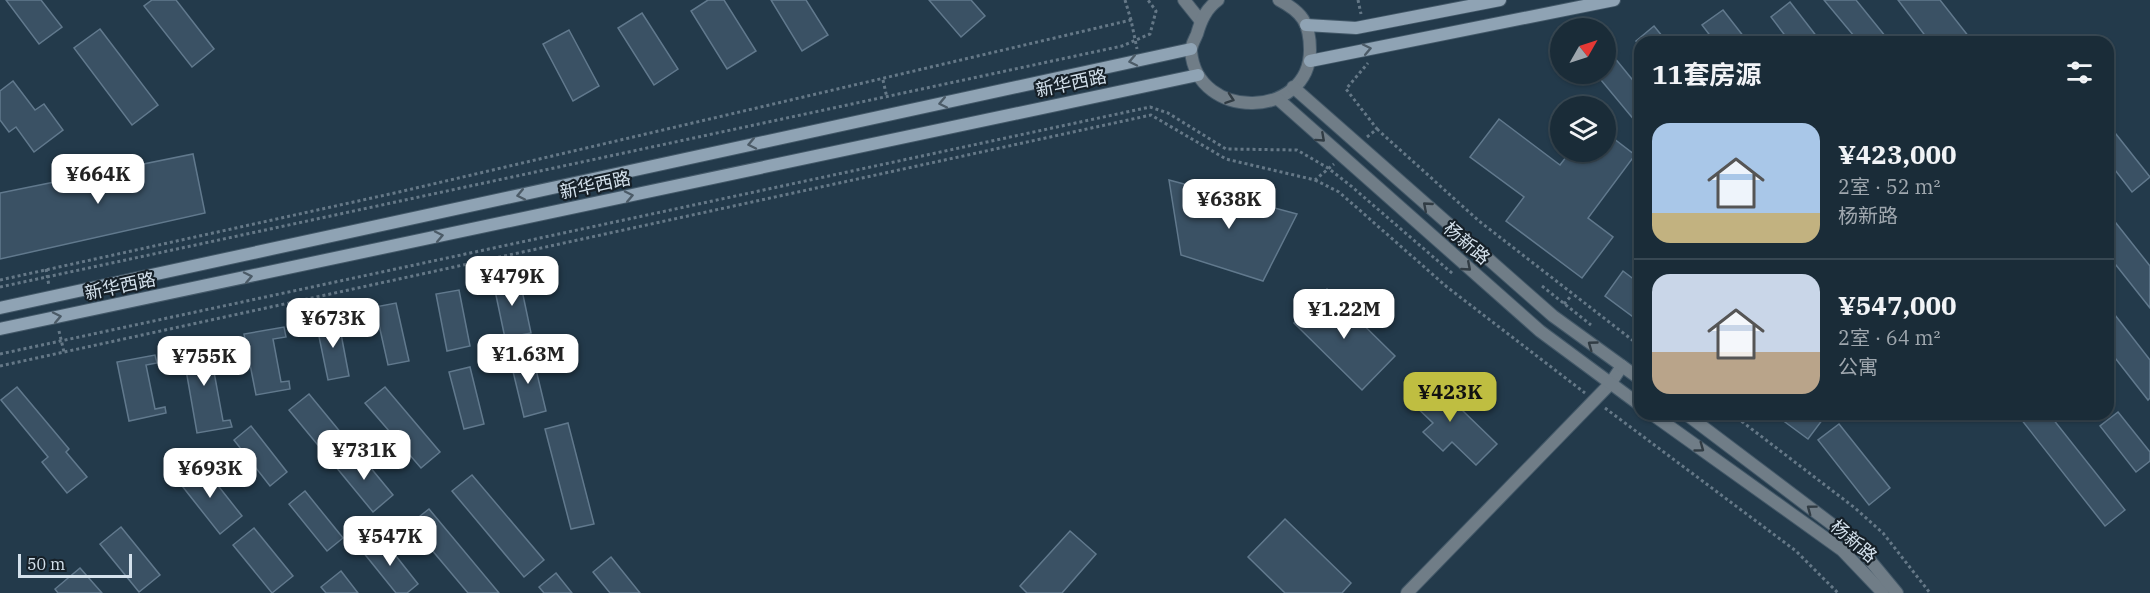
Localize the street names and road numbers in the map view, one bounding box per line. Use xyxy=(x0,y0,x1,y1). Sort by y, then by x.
street label: 新华西路 xyxy=(1033,64,1109,102)
street label: 新华西路 xyxy=(557,166,633,204)
street label: 杨新路 xyxy=(1439,217,1495,269)
street label: 新华西路 xyxy=(82,267,158,305)
street label: 杨新路 xyxy=(1826,515,1882,567)

